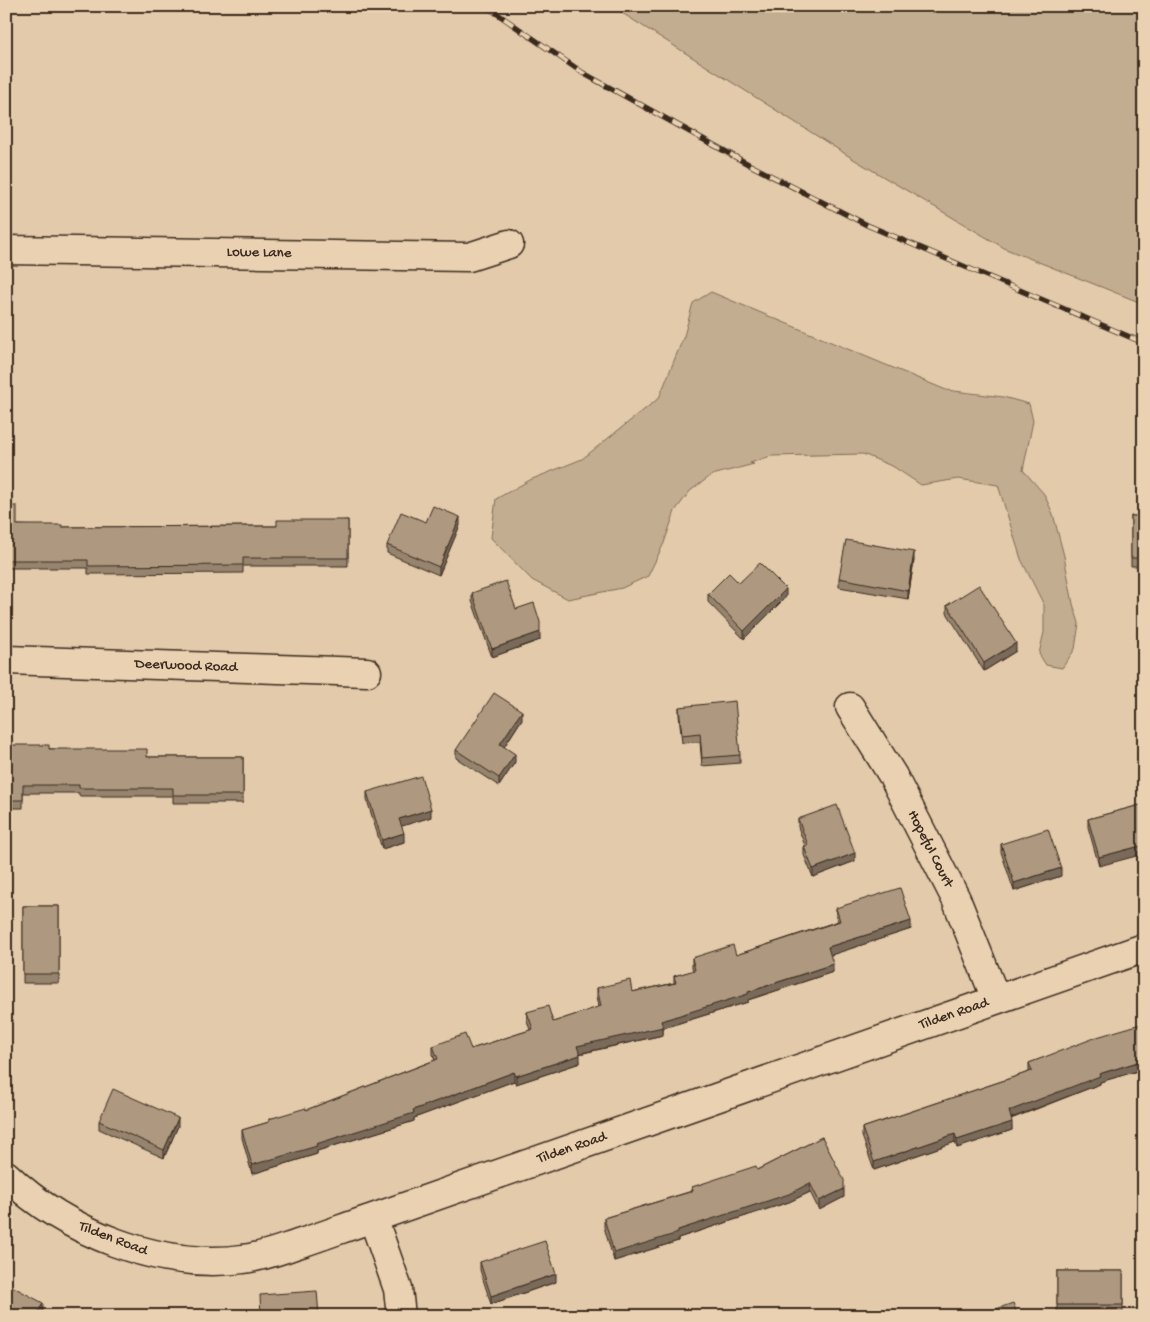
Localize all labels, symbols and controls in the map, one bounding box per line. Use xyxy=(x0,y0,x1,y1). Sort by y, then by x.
street label: Lowe Lane xyxy=(226,243,292,263)
street label: Deerwood Road xyxy=(133,655,239,677)
street label: Hopeful Court xyxy=(903,807,958,892)
street label: Tilden Road xyxy=(916,993,992,1035)
street label: Tilden Road xyxy=(534,1127,610,1169)
street label: Tilden Road xyxy=(75,1217,151,1261)

